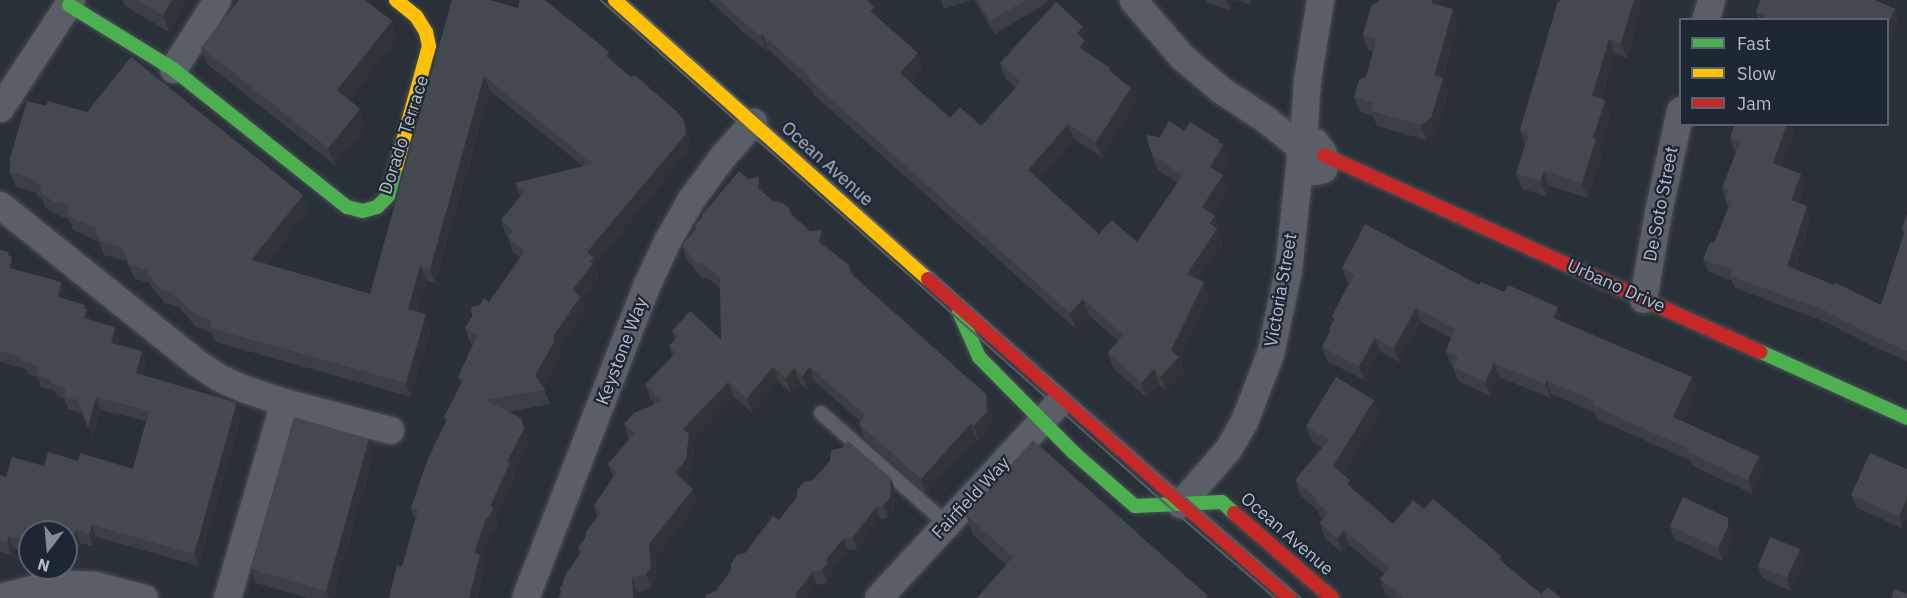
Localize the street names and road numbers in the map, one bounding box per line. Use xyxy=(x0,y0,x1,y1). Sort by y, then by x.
street label: Dorado Terrace xyxy=(375,73,433,197)
street label: Ocean Avenue xyxy=(777,117,877,211)
street label: De Soto Street xyxy=(1639,145,1683,263)
street label: Victoria Street xyxy=(1260,231,1302,349)
street label: Urbano Drive xyxy=(1564,255,1668,317)
street label: Keystone Way xyxy=(592,294,652,408)
street label: Fairfield Way xyxy=(928,453,1014,543)
street label: Ocean Avenue xyxy=(1236,488,1338,580)

